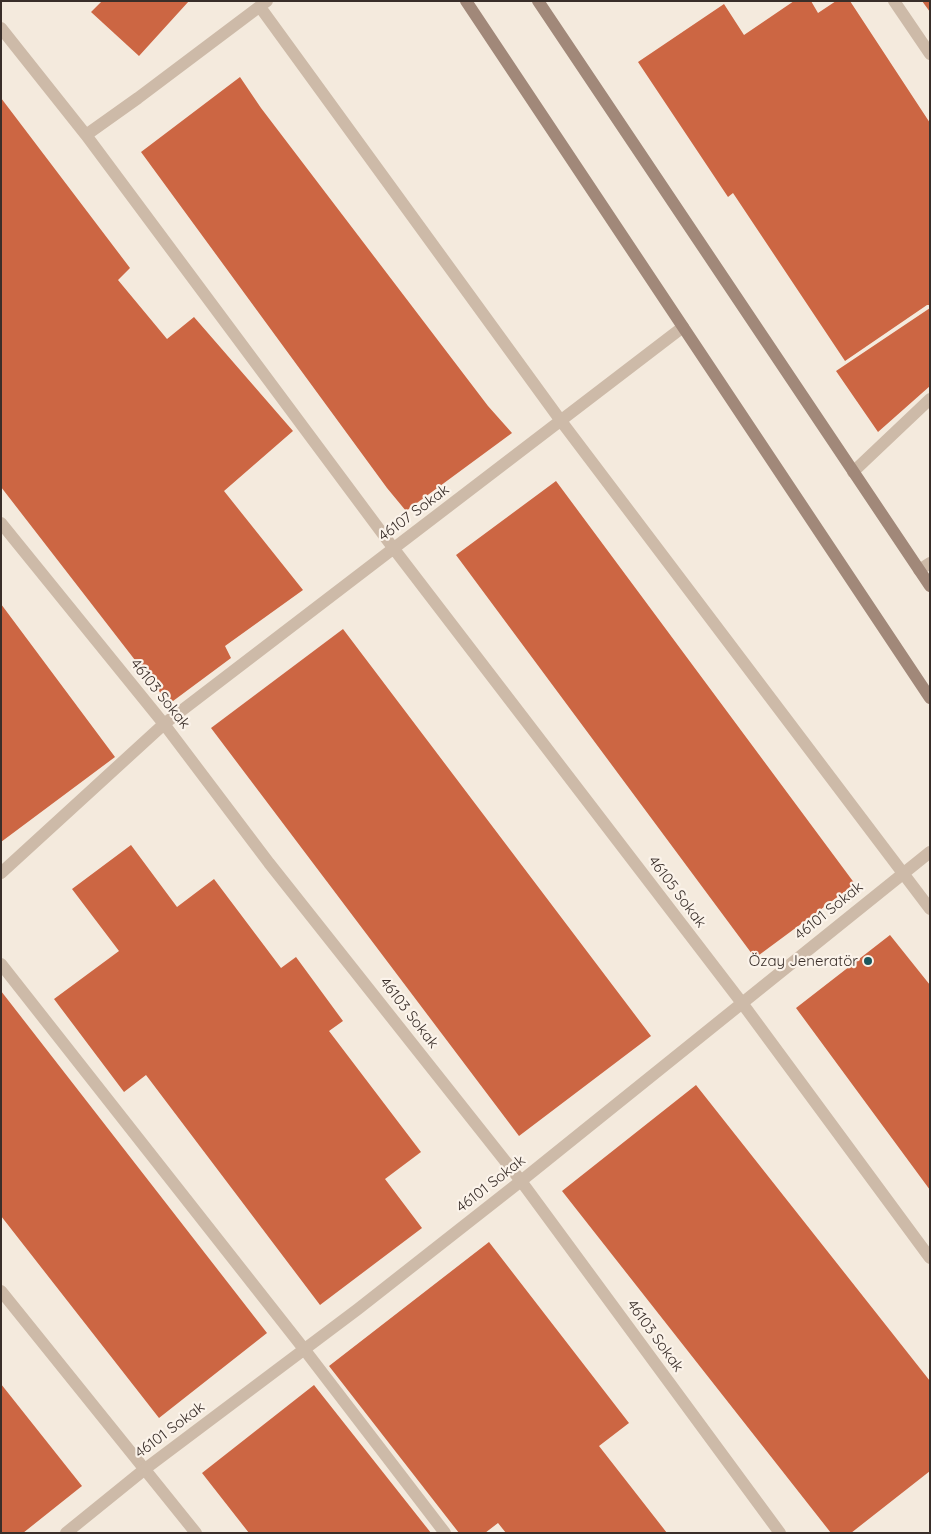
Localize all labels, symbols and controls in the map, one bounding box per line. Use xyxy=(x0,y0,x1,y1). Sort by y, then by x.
street label: 46107 Sokak xyxy=(375,481,453,545)
street label: 46103 Sokak xyxy=(126,655,194,733)
street label: 46105 Sokak xyxy=(644,853,710,931)
street label: 46101 Sokak xyxy=(791,878,867,944)
place label: Özay Jeneratör xyxy=(749,952,858,970)
marker: Özay Jeneratör xyxy=(862,955,874,967)
street label: 46103 Sokak xyxy=(376,974,442,1052)
street label: 46101 Sokak xyxy=(453,1151,529,1217)
street label: 46103 Sokak xyxy=(623,1296,687,1376)
street label: 46101 Sokak xyxy=(132,1398,208,1462)

